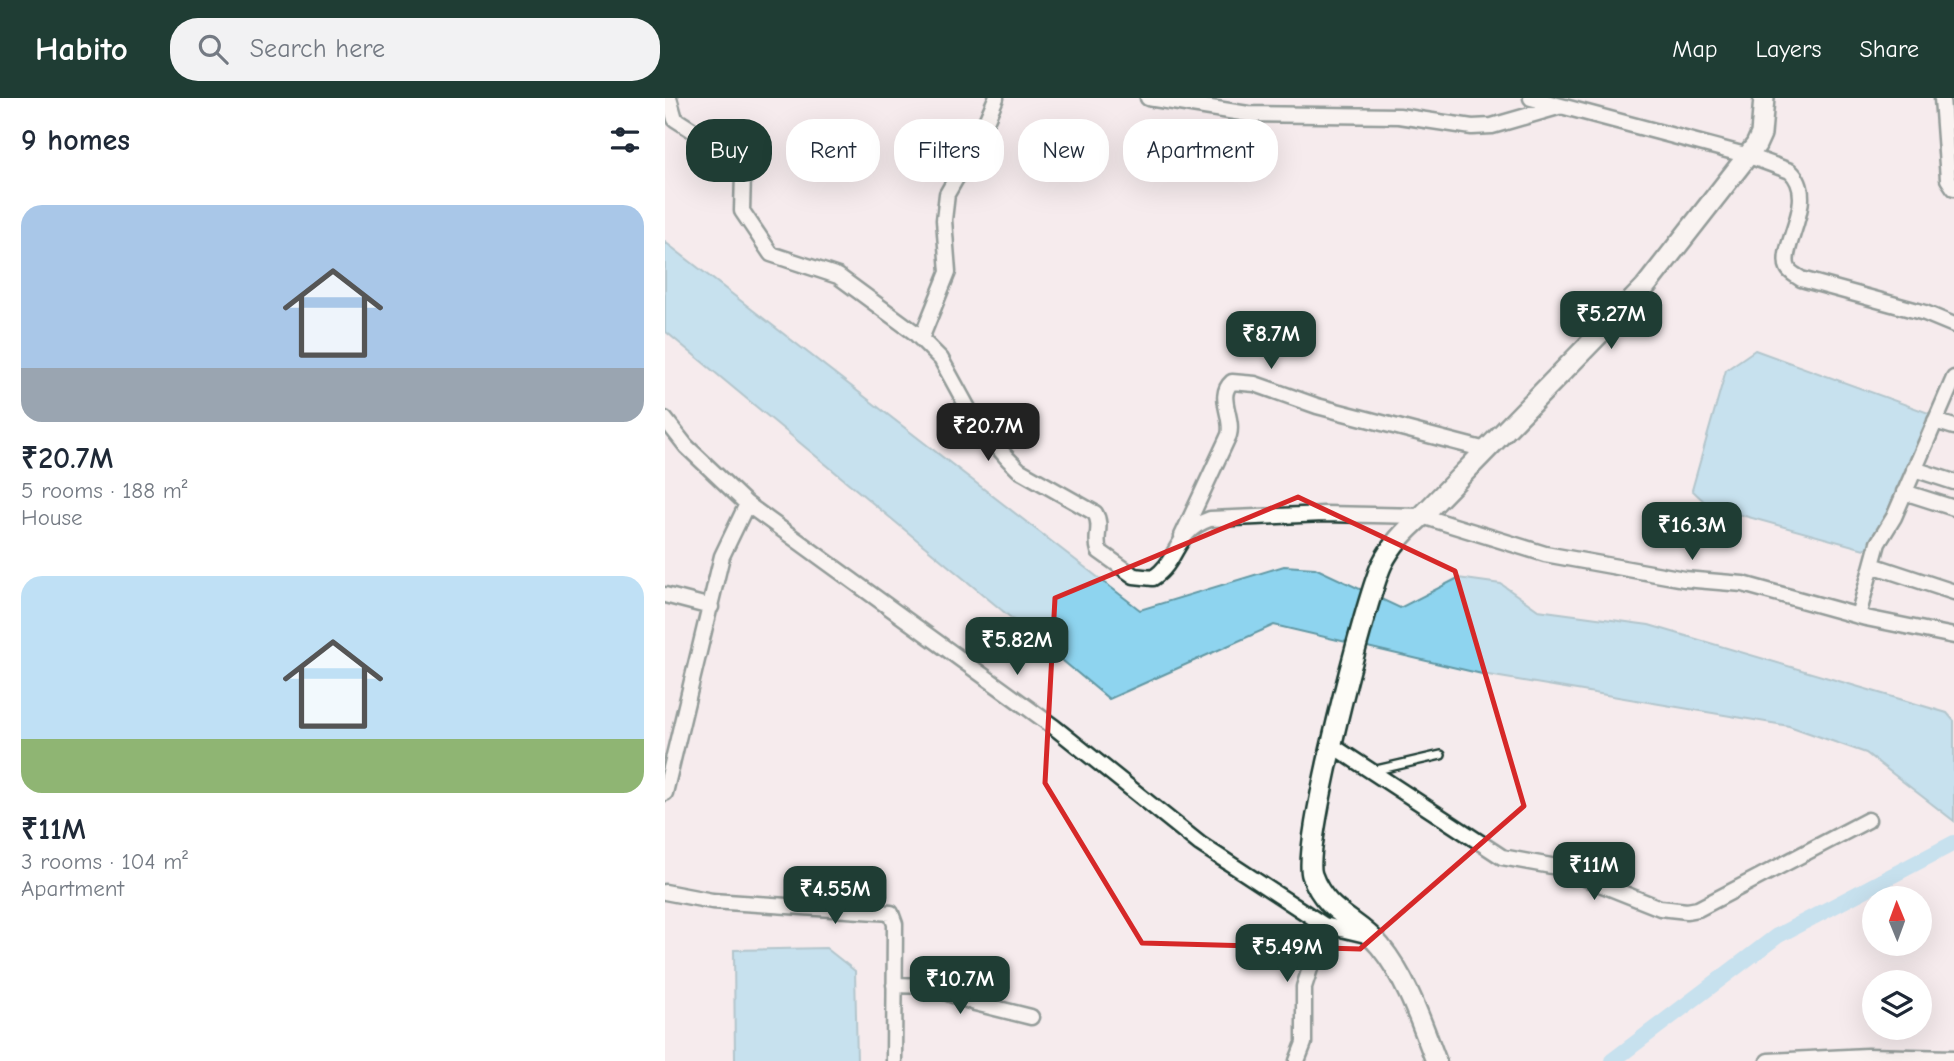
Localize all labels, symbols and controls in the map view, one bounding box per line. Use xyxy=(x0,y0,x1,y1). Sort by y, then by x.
search box xyxy=(170,18,660,81)
text: Habito xyxy=(35,30,128,68)
icon: search xyxy=(194,30,232,68)
text: Search here xyxy=(250,34,385,64)
text: Map xyxy=(1672,35,1718,63)
text: Layers xyxy=(1756,35,1821,63)
text: Share xyxy=(1859,35,1919,63)
chip: Buy xyxy=(686,119,772,182)
chip: Rent xyxy=(786,119,880,182)
chip: Filters xyxy=(894,119,1004,182)
chip: New xyxy=(1018,119,1109,182)
chip: Apartment xyxy=(1123,119,1278,182)
icon: filters xyxy=(606,121,644,159)
text: 9 homes xyxy=(21,123,130,158)
icon: home xyxy=(270,250,396,376)
pin: ₹5.27M xyxy=(1554,292,1668,351)
text: ₹5.27M xyxy=(1576,300,1646,327)
pin: ₹8.7M xyxy=(1222,312,1320,371)
text: ₹8.7M xyxy=(1242,320,1300,347)
pin: ₹20.7M xyxy=(931,404,1045,463)
text: ₹20.7M xyxy=(953,412,1023,439)
text: ₹20.7M xyxy=(21,441,113,476)
text: 5 rooms · 188 m² xyxy=(21,477,187,504)
pin: ₹16.3M xyxy=(1635,503,1749,562)
text: House xyxy=(21,504,83,531)
text: ₹16.3M xyxy=(1658,511,1726,538)
pin: ₹5.82M xyxy=(960,618,1074,677)
icon: home xyxy=(270,621,396,747)
text: ₹5.82M xyxy=(981,626,1053,653)
text: ₹11M xyxy=(21,812,86,847)
pin: ₹11M xyxy=(1553,842,1635,902)
text: 3 rooms · 104 m² xyxy=(21,848,188,875)
text: ₹11M xyxy=(1569,851,1619,878)
pin: ₹4.55M xyxy=(778,866,892,926)
text: Apartment xyxy=(21,875,124,902)
text: ₹4.55M xyxy=(799,875,871,902)
north arrow xyxy=(1862,886,1932,956)
map controls xyxy=(1862,886,1932,1040)
pin: ₹5.49M xyxy=(1230,924,1344,984)
text: ₹5.49M xyxy=(1252,933,1322,960)
pin: ₹10.7M xyxy=(903,956,1017,1016)
text: ₹10.7M xyxy=(926,965,994,992)
button: layers xyxy=(1862,970,1932,1040)

